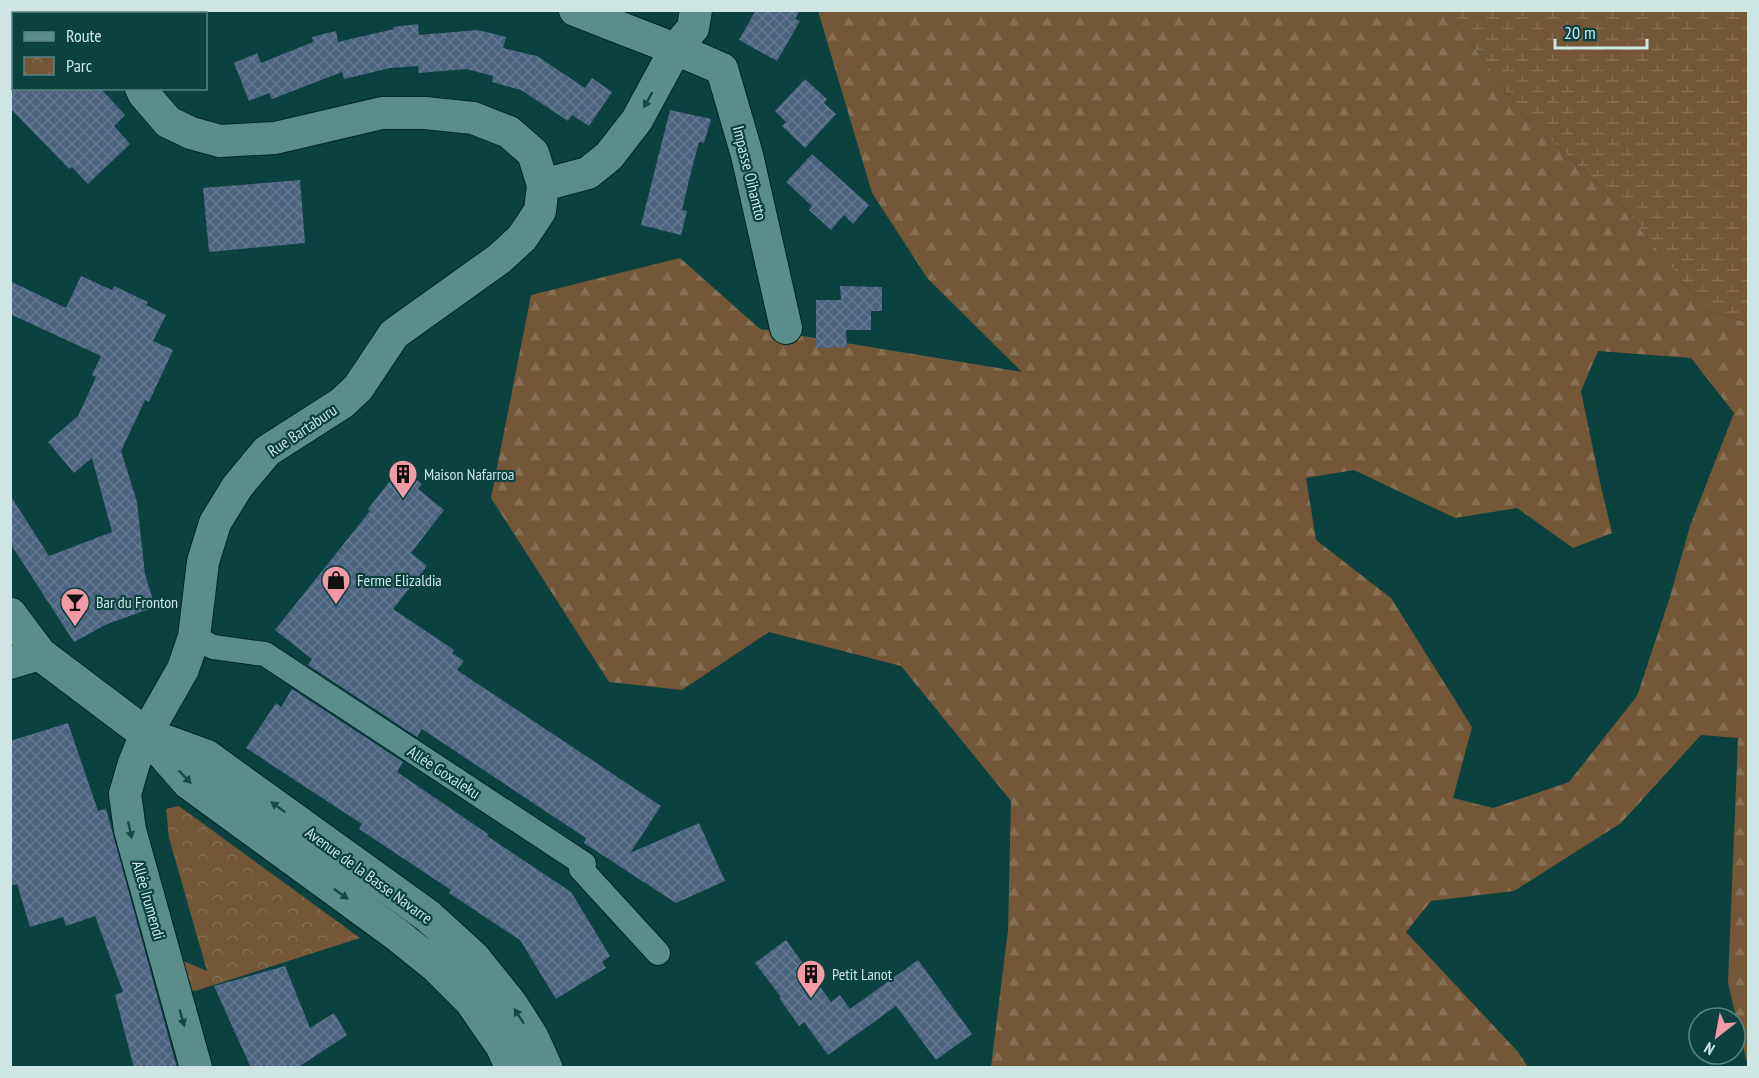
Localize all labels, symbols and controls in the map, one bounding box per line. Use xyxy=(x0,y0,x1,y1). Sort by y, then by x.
legend xyxy=(12,12,207,90)
scale bar xyxy=(1555,12,1646,50)
text: 20 m xyxy=(1564,21,1596,44)
text: Route xyxy=(66,24,102,47)
text: Parc xyxy=(66,54,93,77)
one-way arrow xyxy=(643,91,653,108)
street label: Impasse Oihantto xyxy=(729,124,771,222)
street label: Rue Bartaburu xyxy=(264,399,341,460)
building icon: Maison Nafarroa xyxy=(387,458,419,500)
place label: Maison Nafarroa xyxy=(424,464,514,484)
shop icon: Ferme Elizaldia xyxy=(320,564,352,606)
place label: Ferme Elizaldia xyxy=(357,570,442,590)
bar icon: Bar du Fronton xyxy=(59,586,91,628)
place label: Bar du Fronton xyxy=(96,592,178,612)
street label: Allée Goxaleku xyxy=(404,741,484,803)
one-way arrow xyxy=(178,770,192,785)
one-way arrow xyxy=(270,802,285,814)
one-way arrow xyxy=(126,821,135,840)
street label: Avenue de la Basse Navarre xyxy=(302,822,436,928)
street label: Allée Irumendi xyxy=(128,858,170,942)
one-way arrow xyxy=(332,888,348,900)
building icon: Petit Lanot xyxy=(795,958,827,1000)
place label: Petit Lanot xyxy=(832,964,893,984)
north arrow xyxy=(1687,1006,1747,1066)
one-way arrow xyxy=(513,1008,524,1024)
one-way arrow xyxy=(178,1009,188,1027)
text: N xyxy=(1700,1038,1718,1060)

